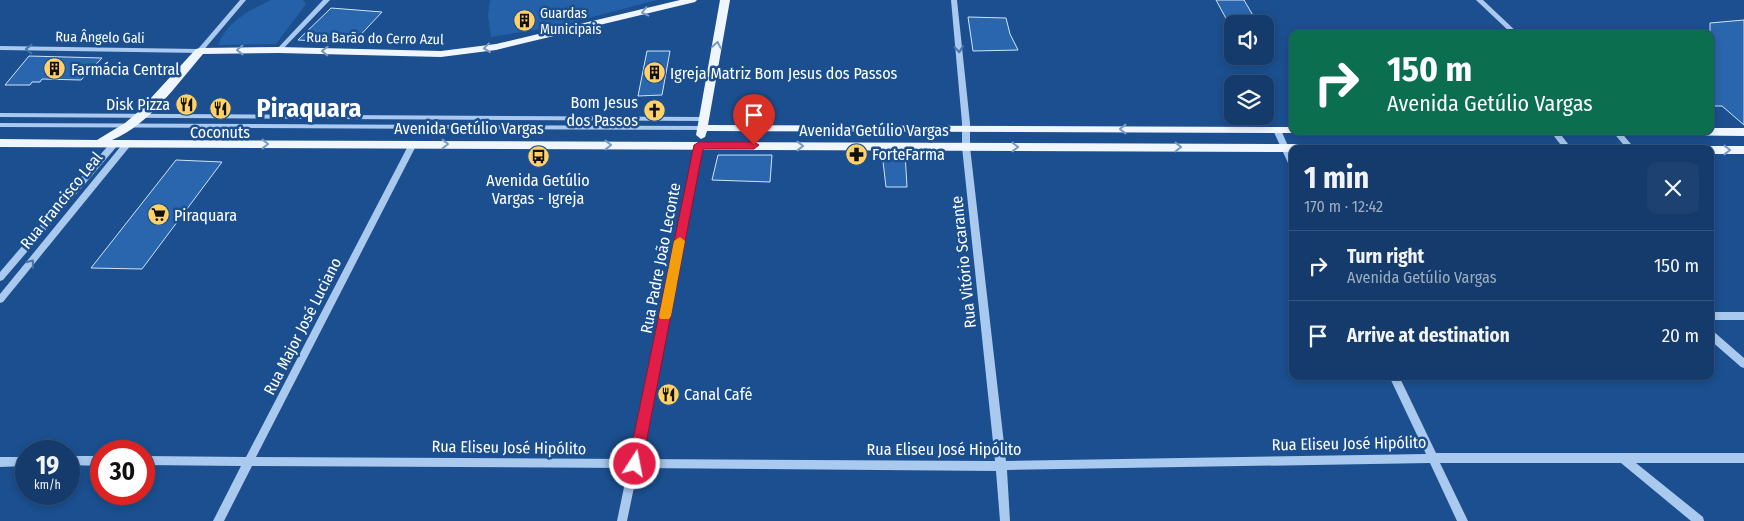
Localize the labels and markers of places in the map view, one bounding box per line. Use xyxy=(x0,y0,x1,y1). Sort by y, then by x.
place label: Guardas Municipais xyxy=(540,5,601,38)
building icon: Guardas Municipais xyxy=(512,9,536,33)
building icon: Farmácia Central xyxy=(43,57,67,81)
place label: Farmácia Central xyxy=(71,60,179,79)
building icon: Igreja Matriz Bom Jesus dos Passos xyxy=(642,61,666,85)
place label: Igreja Matriz Bom Jesus dos Passos xyxy=(670,64,898,83)
restaurant icon: Disk Pizza xyxy=(174,92,198,116)
place label: Bom Jesus dos Passos xyxy=(566,93,638,130)
pin xyxy=(733,94,775,145)
place label: Disk Pizza xyxy=(106,95,170,114)
restaurant icon: Coconuts xyxy=(208,96,232,120)
church icon: Bom Jesus dos Passos xyxy=(642,99,666,123)
place label: Coconuts xyxy=(190,123,250,142)
pharmacy icon: ForteFarma xyxy=(844,142,868,166)
bus stop icon: Avenida Getúlio Vargas - Igreja xyxy=(526,144,550,168)
place label: ForteFarma xyxy=(872,145,945,164)
place label: Avenida Getúlio Vargas - Igreja xyxy=(486,171,590,208)
supermarket icon: Piraquara xyxy=(146,203,170,227)
place label: Piraquara xyxy=(174,206,237,225)
restaurant icon: Canal Café xyxy=(656,382,680,406)
place label: Canal Café xyxy=(684,385,752,404)

